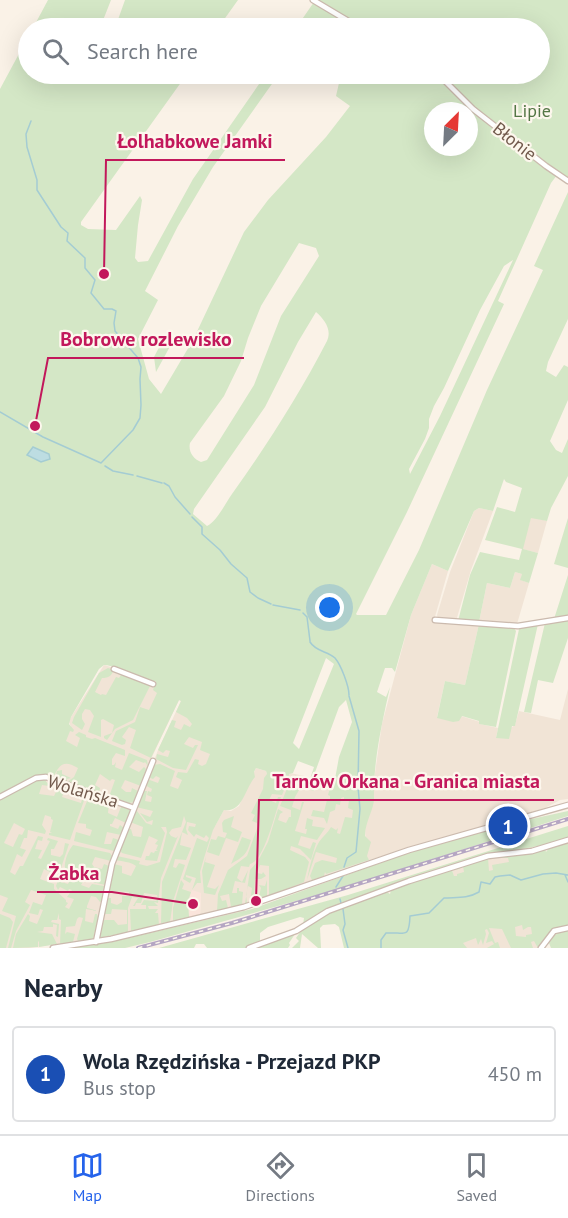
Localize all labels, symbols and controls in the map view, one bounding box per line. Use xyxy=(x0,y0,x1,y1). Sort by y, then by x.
search box xyxy=(18,18,550,84)
icon: search xyxy=(39,35,72,68)
text: Search here xyxy=(87,37,198,65)
park label: Lipie xyxy=(513,99,551,122)
north arrow xyxy=(424,102,478,156)
street label: Błonie xyxy=(489,117,541,165)
callout: Łolhabkowe Jamki xyxy=(106,122,285,160)
text: Łolhabkowe Jamki xyxy=(117,128,273,154)
callout: Bobrowe rozlewisko xyxy=(48,320,244,358)
text: Bobrowe rozlewisko xyxy=(60,326,232,352)
your location xyxy=(315,593,344,622)
callout: Tarnów Orkana - Granica miasta xyxy=(259,762,554,800)
text: Tarnów Orkana - Granica miasta xyxy=(272,768,540,794)
street label: Wolańska xyxy=(45,769,121,813)
pin: 1 xyxy=(488,804,528,848)
callout: Żabka xyxy=(37,854,112,892)
text: Żabka xyxy=(49,860,100,886)
text: Nearby xyxy=(24,971,102,1004)
text: Wola Rzędzińska - Przejazd PKP xyxy=(83,1047,381,1075)
text: 1 xyxy=(40,1061,51,1087)
text: 450 m xyxy=(488,1061,542,1087)
text: Bus stop xyxy=(83,1075,156,1101)
tab: Map xyxy=(71,1149,104,1205)
tab: Directions xyxy=(246,1149,315,1205)
tab: Saved xyxy=(456,1149,497,1205)

